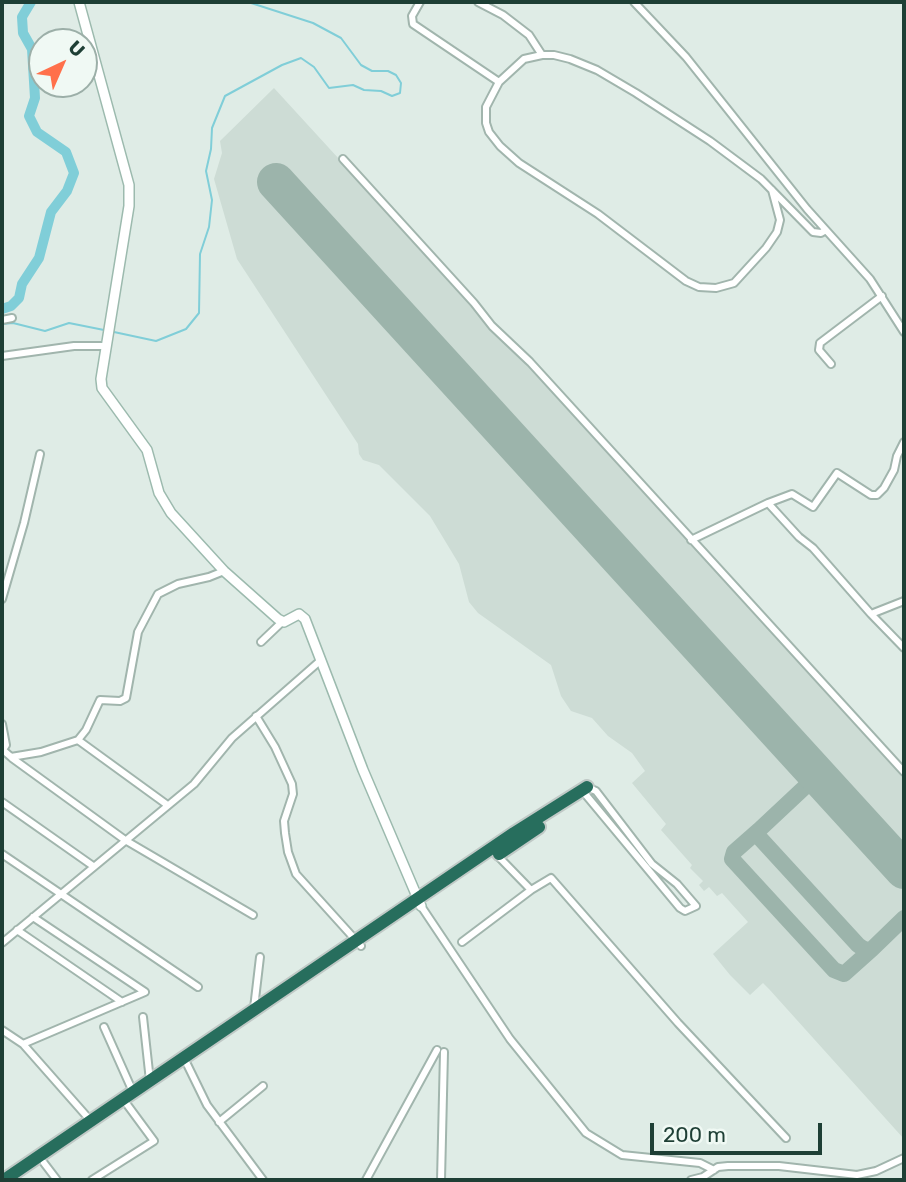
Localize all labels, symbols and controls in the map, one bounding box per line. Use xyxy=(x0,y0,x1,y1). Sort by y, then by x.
north arrow xyxy=(28,28,98,98)
text: U xyxy=(64,36,89,62)
scale bar xyxy=(654,1108,825,1152)
text: 200 m xyxy=(663,1122,726,1147)

